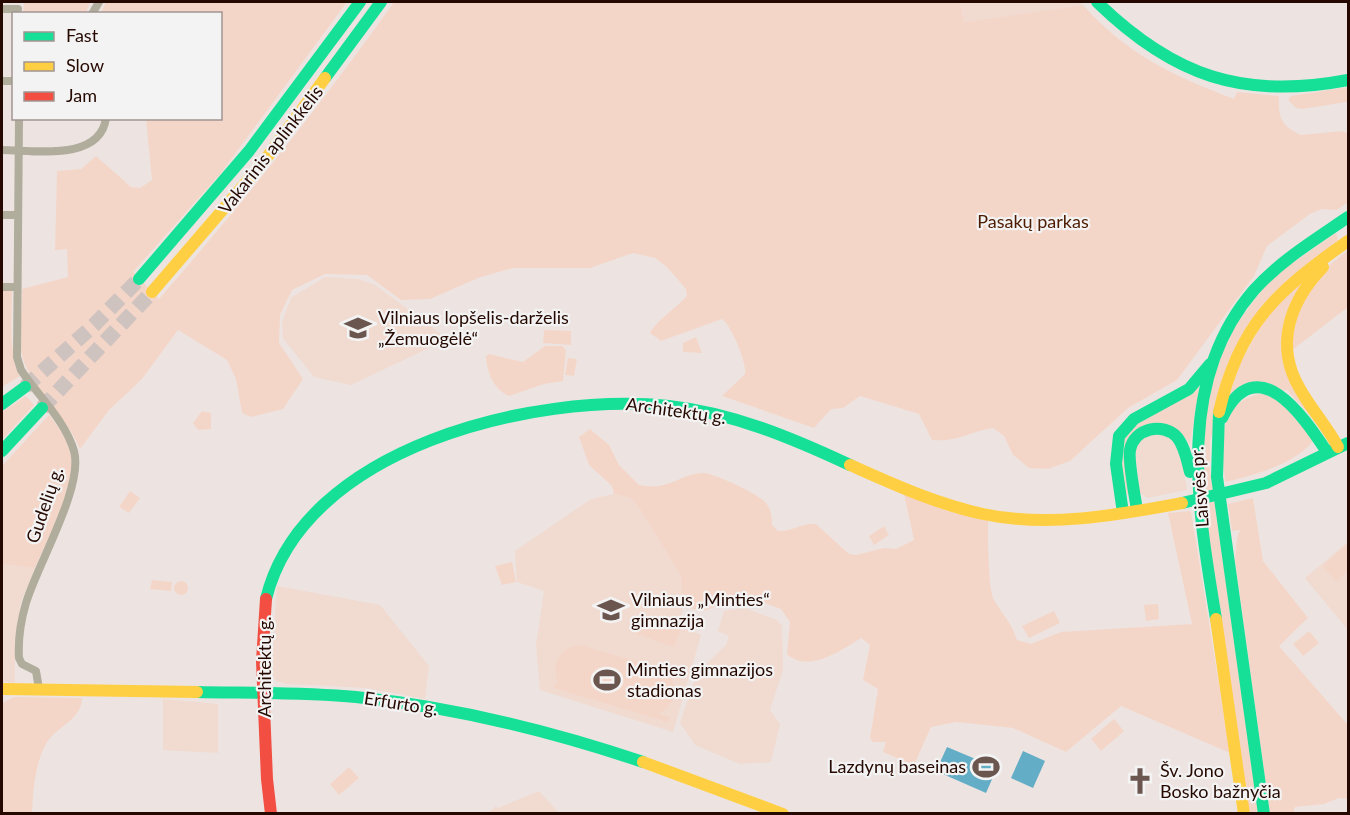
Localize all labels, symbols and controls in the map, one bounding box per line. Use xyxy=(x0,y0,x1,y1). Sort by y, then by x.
legend xyxy=(12,12,222,120)
text: Fast xyxy=(66,24,99,46)
text: Slow xyxy=(66,54,104,76)
street label: Vakarinis aplinkkelis xyxy=(213,81,327,218)
text: Jam xyxy=(66,84,97,106)
park label: Pasakų parkas xyxy=(977,210,1089,232)
place label: Vilniaus lopšelis-darželis „Žemuogėlė“ xyxy=(378,306,569,349)
school or university icon: Vilniaus lopšelis-darželis „Žemuogėlė“ xyxy=(343,313,373,343)
street label: Architektų g. xyxy=(625,392,728,428)
street label: Laisvės pr. xyxy=(1185,446,1213,528)
street label: Gudelių g. xyxy=(21,464,67,546)
place label: Vilniaus „Minties“ gimnazija xyxy=(631,588,770,631)
school or university icon: Vilniaus „Minties“ gimnazija xyxy=(596,595,626,625)
street label: Architektų g. xyxy=(253,616,275,718)
place label: Minties gimnazijos stadionas xyxy=(627,658,773,701)
sports icon: Minties gimnazijos stadionas xyxy=(592,665,622,695)
street label: Erfurto g. xyxy=(363,686,440,720)
sports icon: Lazdynų baseinas xyxy=(971,752,1001,782)
place label: Lazdynų baseinas xyxy=(828,755,966,777)
place label: Šv. Jono Bosko bažnyčia xyxy=(1160,759,1281,802)
church icon: Šv. Jono Bosko bažnyčia xyxy=(1125,766,1155,796)

